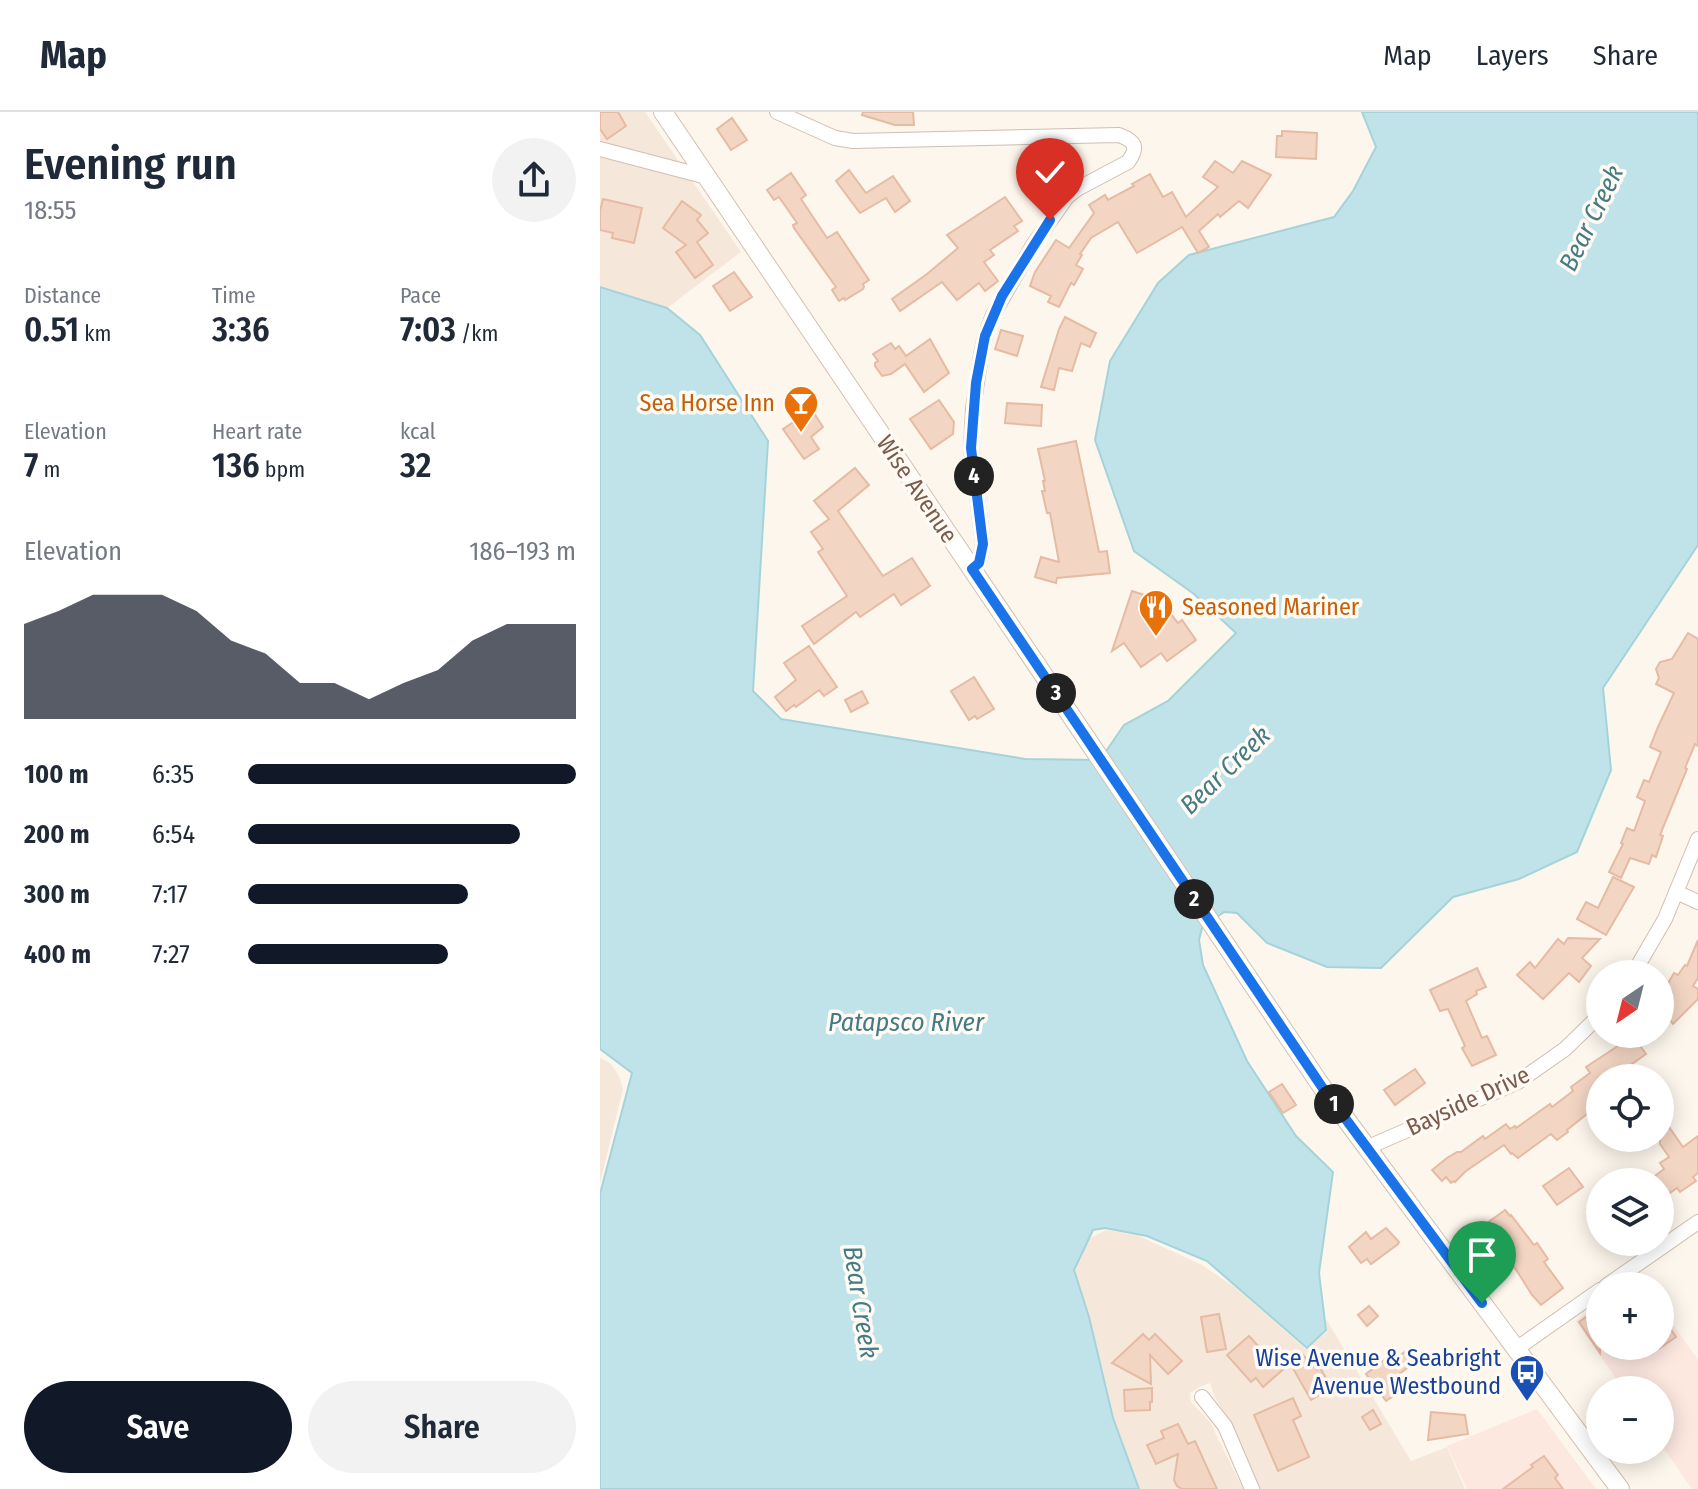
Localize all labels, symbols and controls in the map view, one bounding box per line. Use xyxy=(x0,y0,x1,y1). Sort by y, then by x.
text: Map xyxy=(40,32,107,78)
text: Map xyxy=(1383,39,1432,72)
text: Layers xyxy=(1476,39,1549,72)
text: Share xyxy=(1593,39,1658,72)
text: Evening run xyxy=(24,138,237,191)
button: share xyxy=(492,138,576,222)
pin xyxy=(1016,138,1084,220)
icon: check xyxy=(1028,150,1072,194)
water label: Bear Creek xyxy=(1553,160,1630,276)
text: 18:55 xyxy=(24,195,77,226)
text: Distance xyxy=(24,282,101,309)
text: Time xyxy=(212,282,256,309)
text: Pace xyxy=(400,282,441,309)
text: 0.51 xyxy=(24,309,79,350)
text: 3:36 xyxy=(212,309,270,350)
text: 7:03 xyxy=(400,309,456,350)
text: km xyxy=(79,320,112,347)
text: /km xyxy=(456,320,499,347)
bar icon: Sea Horse Inn xyxy=(782,384,820,434)
place label: Sea Horse Inn xyxy=(640,389,775,417)
text: Elevation xyxy=(24,418,107,445)
text: Heart rate xyxy=(212,418,302,445)
text: kcal xyxy=(400,418,436,445)
street label: Wise Avenue xyxy=(871,430,963,548)
text: 7 xyxy=(24,445,38,486)
text: 136 xyxy=(212,445,260,486)
text: 32 xyxy=(400,445,431,486)
text: m xyxy=(38,456,60,483)
text: bpm xyxy=(260,456,305,483)
pin: 4 xyxy=(954,456,994,496)
text: 4 xyxy=(968,462,980,489)
text: Elevation xyxy=(24,536,122,567)
text: 186–193 m xyxy=(469,536,576,567)
restaurant icon: Seasoned Mariner xyxy=(1137,588,1175,638)
place label: Seasoned Mariner xyxy=(1182,593,1360,621)
pin: 3 xyxy=(1036,673,1076,713)
text: 3 xyxy=(1051,679,1061,706)
water label: Bear Creek xyxy=(1174,720,1277,821)
text: 100 m xyxy=(24,759,89,790)
text: 6:35 xyxy=(152,759,194,790)
text: 200 m xyxy=(24,819,90,850)
text: 6:54 xyxy=(152,819,195,850)
text: 300 m xyxy=(24,879,90,910)
text: 7:17 xyxy=(152,879,188,910)
pin: 2 xyxy=(1174,879,1214,919)
text: 2 xyxy=(1189,885,1199,912)
text: 400 m xyxy=(24,939,91,970)
text: 7:27 xyxy=(152,939,190,970)
north arrow xyxy=(1586,960,1674,1048)
map controls xyxy=(1586,960,1674,1464)
water label: Patapsco River xyxy=(828,1007,985,1038)
street label: Bayside Drive xyxy=(1402,1060,1534,1142)
button: locate xyxy=(1586,1064,1674,1152)
pin: 1 xyxy=(1314,1084,1354,1124)
text: 1 xyxy=(1329,1090,1339,1117)
button: layers xyxy=(1586,1168,1674,1256)
pin xyxy=(1448,1221,1516,1303)
icon: arrive xyxy=(1460,1233,1504,1277)
water label: Bear Creek xyxy=(836,1244,885,1361)
button: + xyxy=(1586,1272,1674,1360)
place label: Wise Avenue & Seabright Avenue Westbound xyxy=(1256,1344,1501,1400)
bus stop icon: Wise Avenue & Seabright Avenue Westbound xyxy=(1508,1353,1546,1403)
button: − xyxy=(1586,1376,1674,1464)
button: Save xyxy=(24,1381,292,1473)
button: Share xyxy=(308,1381,576,1473)

